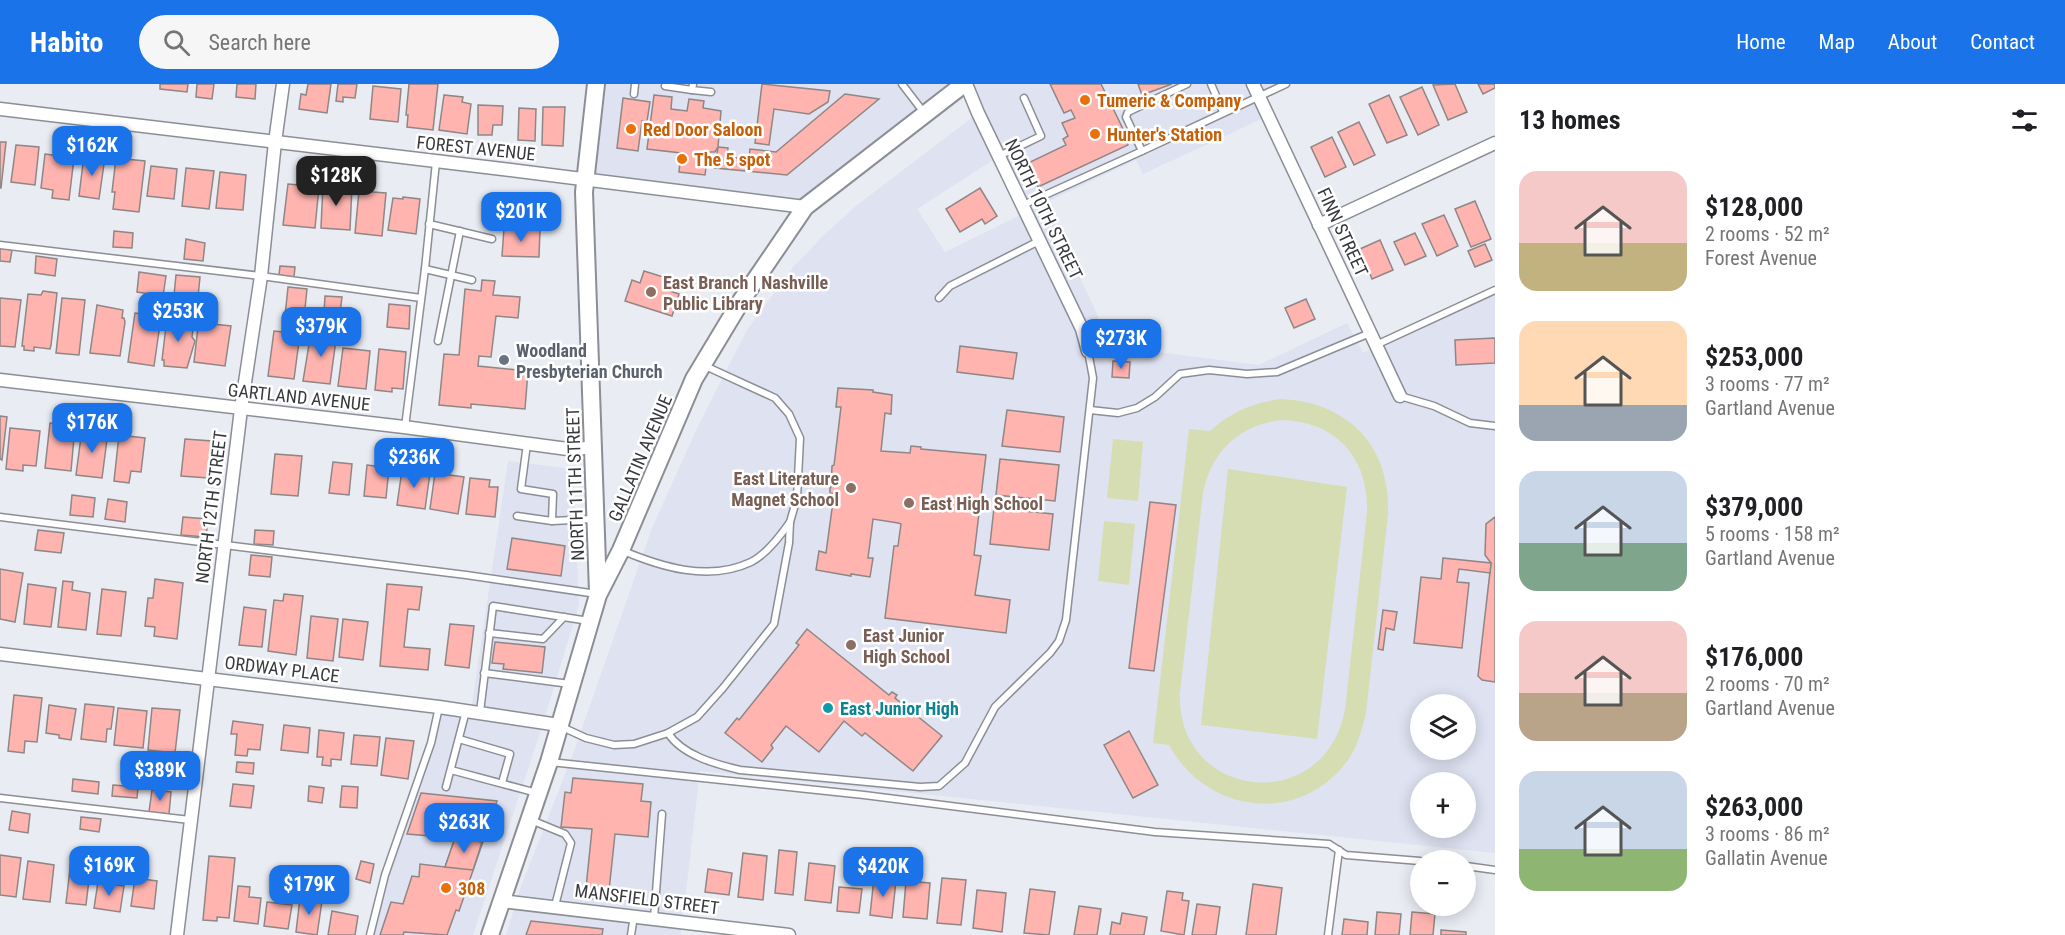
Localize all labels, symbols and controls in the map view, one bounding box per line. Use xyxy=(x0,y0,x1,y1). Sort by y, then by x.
search box xyxy=(139,15,559,69)
text: Habito xyxy=(30,26,103,59)
icon: search xyxy=(160,26,193,59)
text: Search here xyxy=(208,30,311,55)
text: Home xyxy=(1736,30,1786,54)
text: Map xyxy=(1819,30,1855,54)
text: About xyxy=(1888,30,1937,54)
text: Contact xyxy=(1970,30,2035,54)
place label: Tumeric & Company xyxy=(1097,90,1241,111)
marker: Tumeric & Company xyxy=(1078,93,1092,107)
icon: filters xyxy=(2008,104,2041,137)
text: 13 homes xyxy=(1519,105,1621,135)
place label: Red Door Saloon xyxy=(643,119,762,140)
marker: Red Door Saloon xyxy=(624,122,638,136)
place label: Hunter's Station xyxy=(1107,124,1222,145)
pin: $162K xyxy=(50,126,134,177)
marker: Hunter's Station xyxy=(1088,127,1102,141)
street label: FOREST AVENUE xyxy=(416,131,536,165)
text: $162K xyxy=(66,133,118,157)
street label: NORTH 10TH STREET xyxy=(1001,135,1087,283)
place label: The 5 spot xyxy=(694,149,771,170)
marker: The 5 spot xyxy=(675,152,689,166)
pin: $128K xyxy=(294,156,378,207)
text: $128K xyxy=(310,163,362,187)
street label: FINN STREET xyxy=(1313,184,1373,280)
pin: $201K xyxy=(479,192,563,243)
text: $128,000 xyxy=(1705,192,1803,222)
icon: home xyxy=(1567,195,1639,267)
text: $201K xyxy=(495,199,547,223)
text: 2 rooms · 52 m² xyxy=(1705,222,1830,246)
text: Forest Avenue xyxy=(1705,246,1817,270)
place label: East Branch | Nashville Public Library xyxy=(663,272,828,314)
marker: East Branch | Nashville Public Library xyxy=(644,285,658,299)
pin: $253K xyxy=(136,292,220,343)
text: $253K xyxy=(152,299,204,323)
pin: $379K xyxy=(279,307,363,358)
text: $379K xyxy=(295,314,347,338)
pin: $273K xyxy=(1079,319,1163,370)
text: $273K xyxy=(1095,326,1147,350)
place label: Woodland Presbyterian Church xyxy=(516,340,663,382)
text: $253,000 xyxy=(1705,342,1803,372)
icon: home xyxy=(1567,345,1639,417)
marker: Woodland Presbyterian Church xyxy=(497,353,511,367)
text: 3 rooms · 77 m² xyxy=(1705,372,1830,396)
street label: GARTLAND AVENUE xyxy=(227,379,371,415)
street label: GALLATIN AVENUE xyxy=(604,391,676,524)
text: Gartland Avenue xyxy=(1705,396,1835,420)
pin: $176K xyxy=(50,403,134,454)
street label: NORTH 11TH STREET xyxy=(562,407,588,561)
text: $176K xyxy=(66,410,118,434)
street label: NORTH 12TH STREET xyxy=(191,429,231,585)
pin: $236K xyxy=(372,438,456,489)
text: $236K xyxy=(388,445,440,469)
place label: East Literature Magnet School xyxy=(731,468,839,510)
marker: East Literature Magnet School xyxy=(844,481,858,495)
text: $379,000 xyxy=(1705,492,1803,522)
place label: East High School xyxy=(921,493,1043,514)
icon: home xyxy=(1567,495,1639,567)
marker: East High School xyxy=(902,496,916,510)
text: 5 rooms · 158 m² xyxy=(1705,522,1840,546)
text: Gartland Avenue xyxy=(1705,546,1835,570)
place label: East Junior High School xyxy=(863,625,950,667)
marker: East Junior High School xyxy=(844,638,858,652)
text: $176,000 xyxy=(1705,642,1803,672)
icon: home xyxy=(1567,645,1639,717)
street label: ORDWAY PLACE xyxy=(224,652,341,686)
text: 2 rooms · 70 m² xyxy=(1705,672,1830,696)
map controls xyxy=(1410,694,1476,916)
button: layers xyxy=(1410,694,1476,760)
text: Gartland Avenue xyxy=(1705,696,1835,720)
place label: East Junior High xyxy=(840,698,959,719)
marker: East Junior High xyxy=(821,701,835,715)
pin: $389K xyxy=(118,751,202,802)
text: $389K xyxy=(134,758,186,782)
button: + xyxy=(1410,772,1476,838)
text: $263,000 xyxy=(1705,792,1803,822)
icon: home xyxy=(1567,795,1639,867)
pin: $263K xyxy=(422,803,506,854)
text: $263K xyxy=(438,810,490,834)
text: 3 rooms · 86 m² xyxy=(1705,822,1830,846)
pin: $169K xyxy=(67,846,151,897)
text: Gallatin Avenue xyxy=(1705,846,1828,870)
pin: $420K xyxy=(841,847,925,898)
button: − xyxy=(1410,850,1476,916)
text: $169K xyxy=(83,853,135,877)
text: $420K xyxy=(857,854,909,878)
pin: $179K xyxy=(267,865,351,916)
text: $179K xyxy=(283,872,335,896)
place label: 308 xyxy=(458,878,485,899)
street label: MANSFIELD STREET xyxy=(574,880,720,918)
marker: 308 xyxy=(439,881,453,895)

